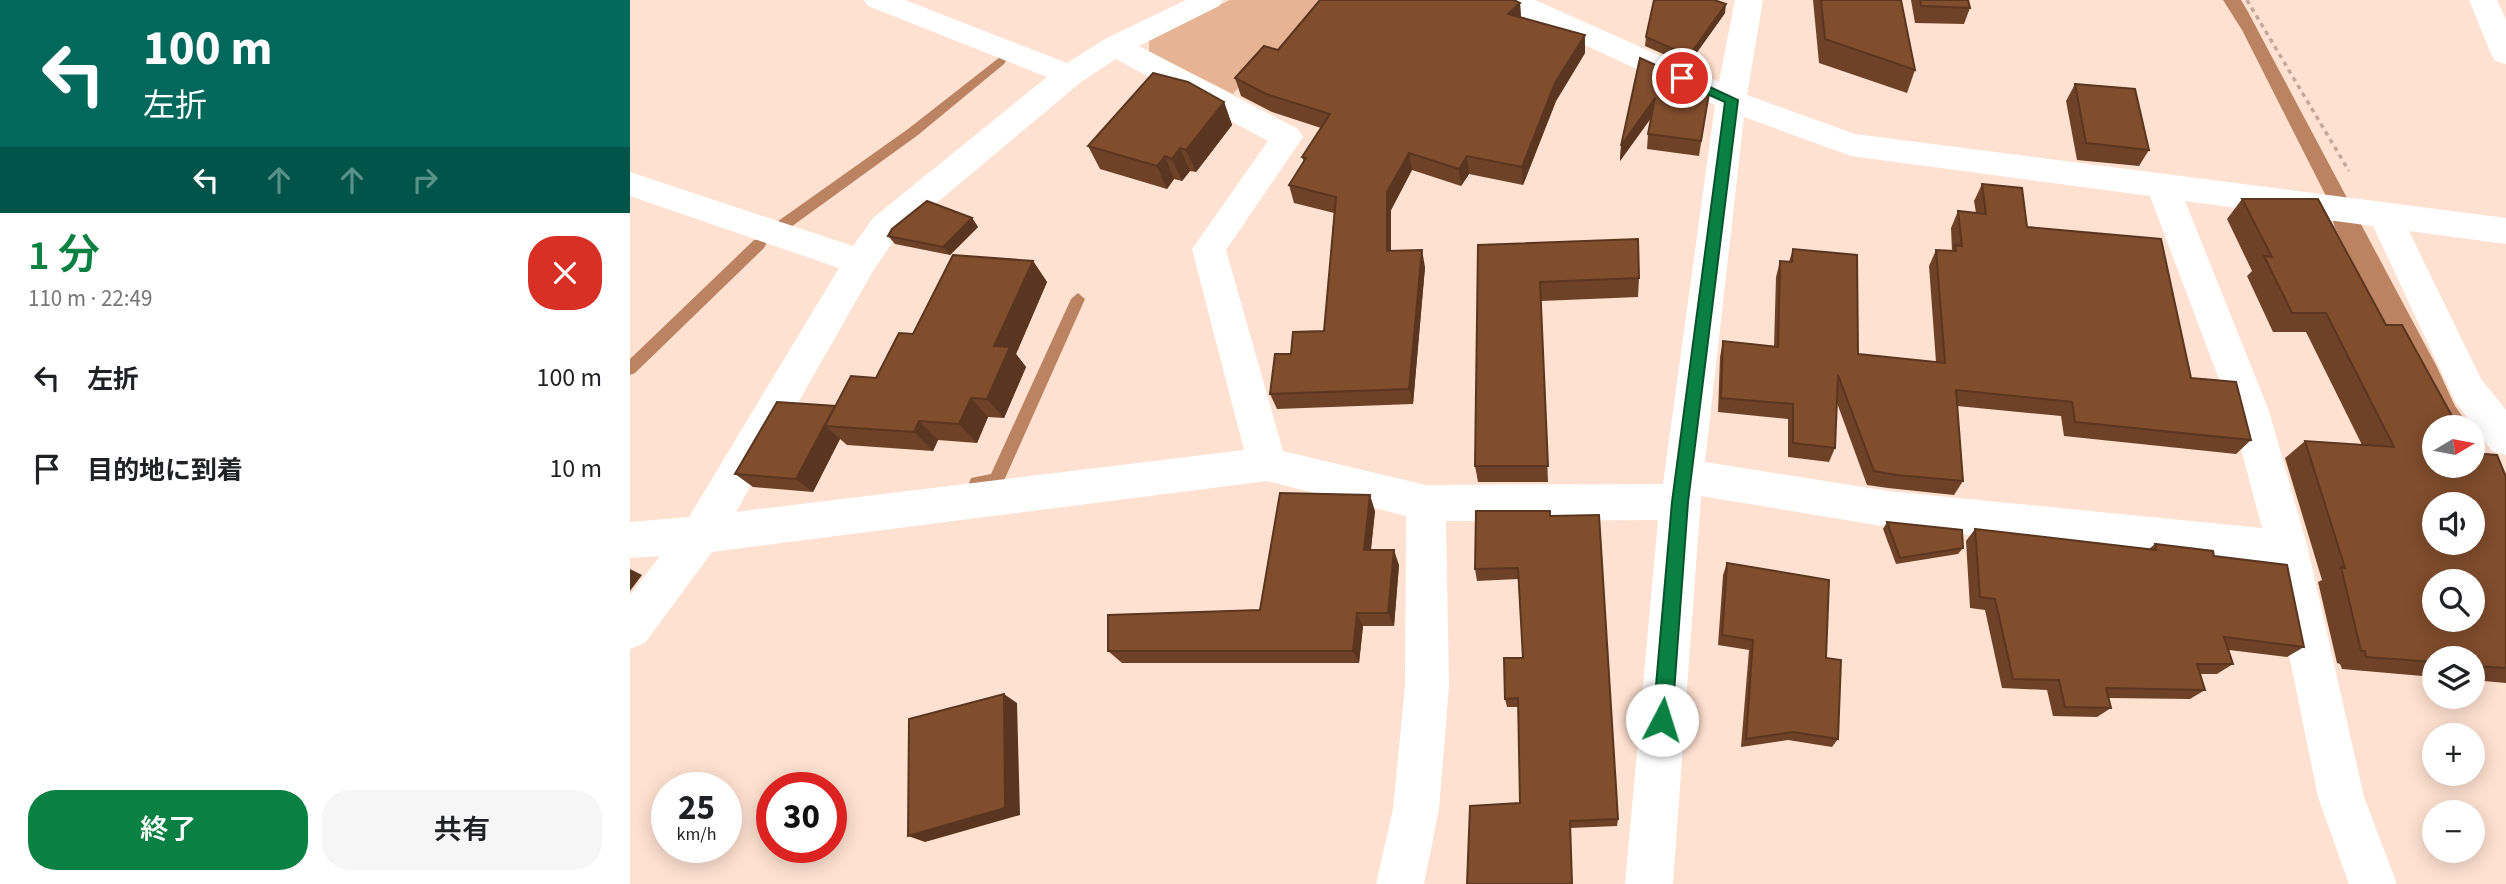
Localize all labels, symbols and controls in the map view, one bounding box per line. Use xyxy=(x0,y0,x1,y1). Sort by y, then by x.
text: 100 m xyxy=(143,14,272,84)
icon: left xyxy=(28,28,119,119)
pin xyxy=(1652,48,1712,108)
icon: arrive xyxy=(1663,59,1701,97)
text: 左折 xyxy=(143,83,207,129)
icon: left xyxy=(187,161,225,199)
icon: ahead xyxy=(260,161,298,199)
icon: ahead xyxy=(333,161,371,199)
icon: right xyxy=(406,161,444,199)
text: 1 分 xyxy=(28,226,100,286)
button: close xyxy=(528,236,602,310)
text: 110 m · 22:49 xyxy=(28,282,152,315)
icon: left xyxy=(28,359,66,397)
text: 100 m xyxy=(536,359,602,396)
text: 左折 xyxy=(87,361,139,398)
north arrow xyxy=(2422,415,2485,478)
map controls xyxy=(2422,415,2485,863)
icon: arrive xyxy=(28,450,66,488)
text: 10 m xyxy=(549,450,602,487)
text: 目的地に到着 xyxy=(87,452,243,489)
button: sound xyxy=(2422,492,2485,555)
button: search xyxy=(2422,569,2485,632)
button: layers xyxy=(2422,646,2485,709)
position arrow xyxy=(1625,683,1699,757)
button: + xyxy=(2422,723,2485,786)
speed limit sign: 30 xyxy=(756,772,847,863)
text: 25 xyxy=(678,783,715,833)
button: 終了 xyxy=(28,790,308,870)
button: 共有 xyxy=(322,790,602,870)
button: − xyxy=(2422,800,2485,863)
text: km/h xyxy=(677,822,716,847)

